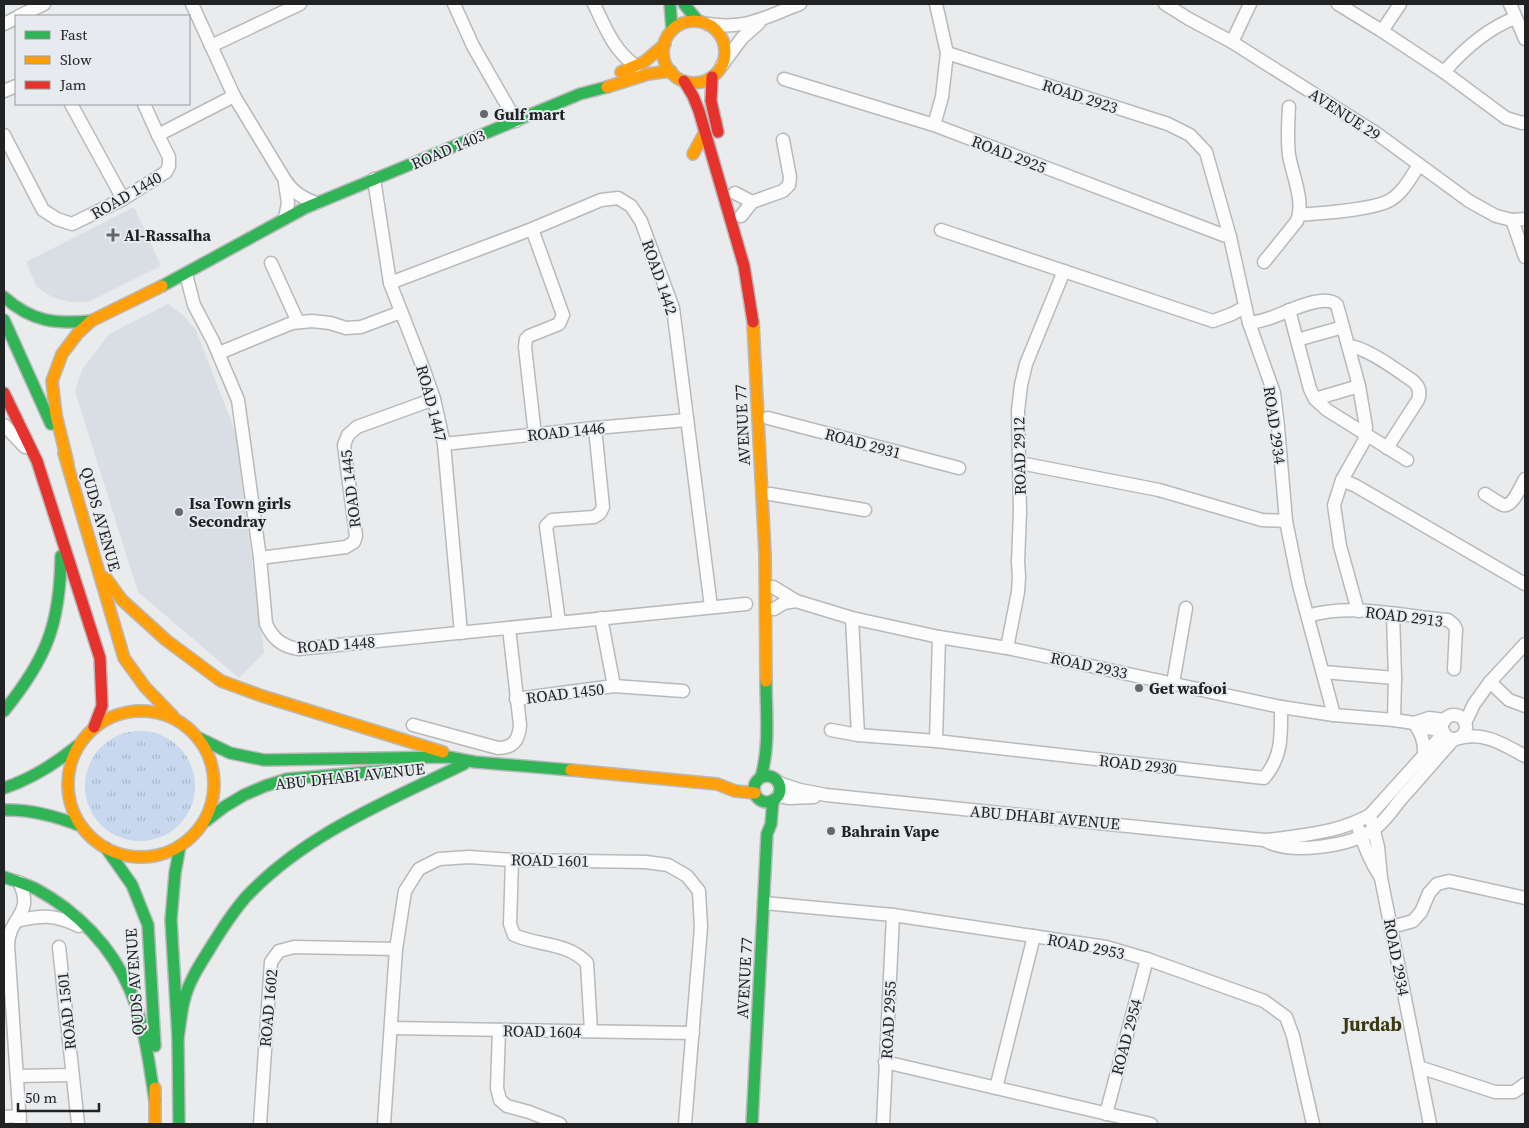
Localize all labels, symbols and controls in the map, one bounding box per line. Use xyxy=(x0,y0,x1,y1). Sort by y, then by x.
legend xyxy=(15,15,190,105)
text: Fast xyxy=(60,24,87,45)
text: Slow xyxy=(60,49,92,70)
street label: ROAD 2923 xyxy=(1039,73,1121,119)
text: Jam xyxy=(59,74,87,95)
street label: AVENUE 29 xyxy=(1305,83,1385,145)
place label: Gulf mart xyxy=(494,103,565,125)
marker: Gulf mart xyxy=(478,108,490,120)
street label: ROAD 1403 xyxy=(408,124,488,174)
street label: ROAD 2925 xyxy=(968,130,1050,178)
street label: ROAD 1440 xyxy=(87,166,165,224)
place label: Al-Rassalha xyxy=(124,224,211,246)
marker: Al-Rassalha xyxy=(106,228,120,242)
street label: ROAD 1442 xyxy=(637,236,683,318)
street label: ROAD 1447 xyxy=(411,362,453,444)
street label: AVENUE 77 xyxy=(729,384,755,466)
street label: ROAD 2934 xyxy=(1259,385,1291,465)
street label: ROAD 1446 xyxy=(526,416,606,446)
street label: ROAD 2912 xyxy=(1007,417,1031,495)
street label: ROAD 2931 xyxy=(822,422,904,464)
street label: ROAD 1445 xyxy=(334,449,366,529)
street label: QUDS AVENUE xyxy=(76,464,126,574)
place label: Isa Town girls Secondray xyxy=(189,492,291,532)
marker: Isa Town girls Secondray xyxy=(173,506,185,518)
street label: ROAD 2913 xyxy=(1364,600,1444,632)
street label: ROAD 1448 xyxy=(296,630,376,658)
street label: ROAD 2933 xyxy=(1048,646,1130,684)
street label: ROAD 1450 xyxy=(525,677,605,709)
place label: Get wafooi xyxy=(1149,677,1227,699)
marker: Get wafooi xyxy=(1133,682,1145,694)
street label: ROAD 2930 xyxy=(1098,749,1178,779)
street label: ABU DHABI AVENUE xyxy=(274,757,426,795)
street label: ABU DHABI AVENUE xyxy=(969,799,1121,835)
place label: Bahrain Vape xyxy=(841,820,939,842)
marker: Bahrain Vape xyxy=(825,825,837,837)
street label: ROAD 1601 xyxy=(511,848,589,872)
street label: ROAD 2934 xyxy=(1379,916,1415,998)
street label: QUDS AVENUE xyxy=(119,927,149,1036)
street label: ROAD 2953 xyxy=(1045,928,1127,964)
street label: AVENUE 77 xyxy=(731,937,757,1019)
street label: ROAD 1602 xyxy=(254,968,282,1048)
street label: ROAD 1501 xyxy=(51,971,81,1051)
street label: ROAD 2955 xyxy=(875,980,901,1060)
street label: ROAD 2954 xyxy=(1105,996,1147,1078)
district label: Jurdab xyxy=(1341,1011,1402,1037)
street label: ROAD 1604 xyxy=(503,1019,581,1043)
scale bar xyxy=(18,1080,99,1112)
text: 50 m xyxy=(25,1087,57,1108)

